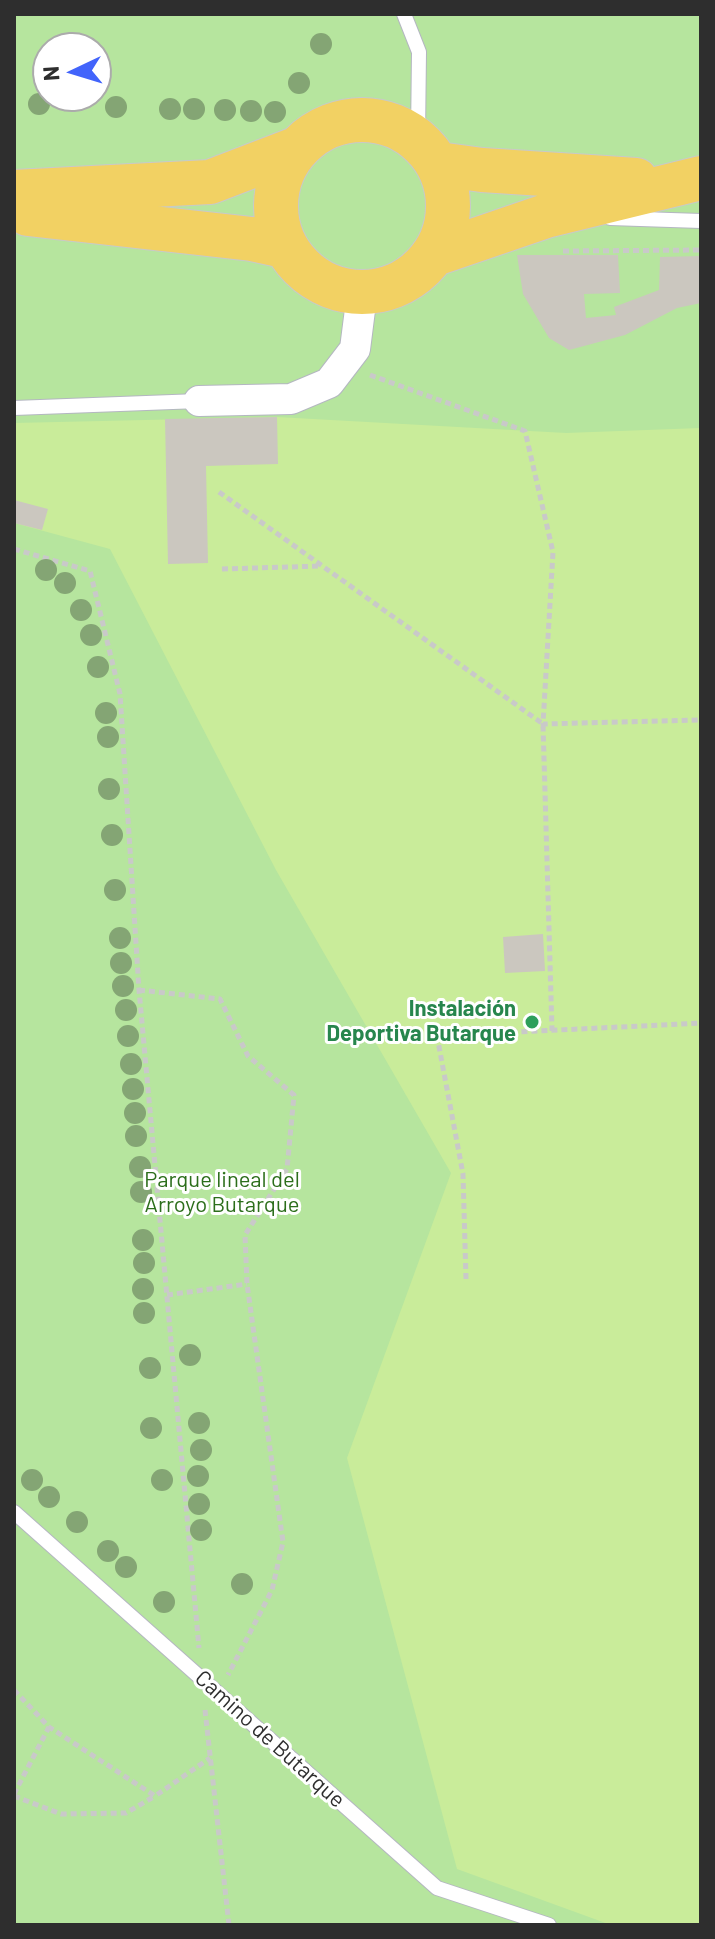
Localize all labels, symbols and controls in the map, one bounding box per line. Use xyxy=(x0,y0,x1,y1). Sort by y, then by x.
north arrow xyxy=(32,32,112,112)
text: N xyxy=(37,65,64,82)
place label: Instalación Deportiva Butarque xyxy=(326,996,516,1048)
marker: Instalación Deportiva Butarque xyxy=(523,1013,541,1031)
park label: Parque lineal del Arroyo Butarque xyxy=(144,1167,300,1218)
street label: Camino de Butarque xyxy=(190,1665,350,1813)

